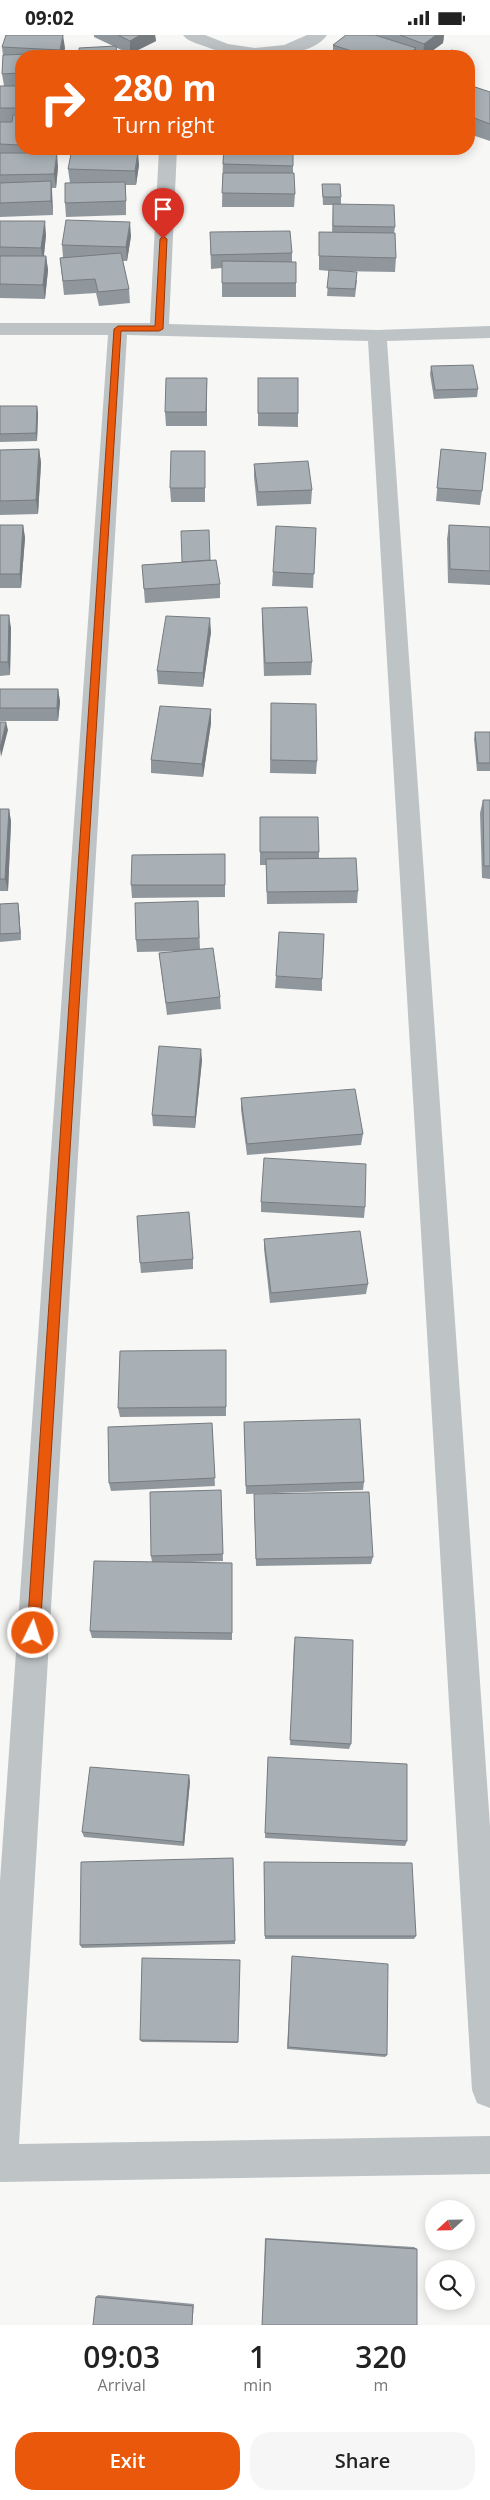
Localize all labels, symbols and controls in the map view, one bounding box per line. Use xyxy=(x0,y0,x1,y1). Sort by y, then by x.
text: 09:02 xyxy=(25,5,74,31)
text: 280 m xyxy=(113,64,217,111)
icon: right xyxy=(30,70,95,135)
text: Turn right xyxy=(113,109,215,139)
pin xyxy=(142,188,184,239)
icon: arrive xyxy=(149,195,177,223)
position arrow xyxy=(6,1606,58,1658)
north arrow xyxy=(425,2200,475,2250)
map controls xyxy=(425,2200,475,2310)
button: search xyxy=(425,2260,475,2310)
text: 09:03 xyxy=(83,2336,160,2377)
text: 1 xyxy=(249,2336,266,2377)
text: 320 xyxy=(355,2336,407,2377)
text: Arrival xyxy=(98,2374,146,2396)
text: min xyxy=(243,2374,272,2396)
text: m xyxy=(374,2374,388,2396)
button: Exit xyxy=(15,2432,240,2490)
button: Share xyxy=(250,2432,475,2490)

